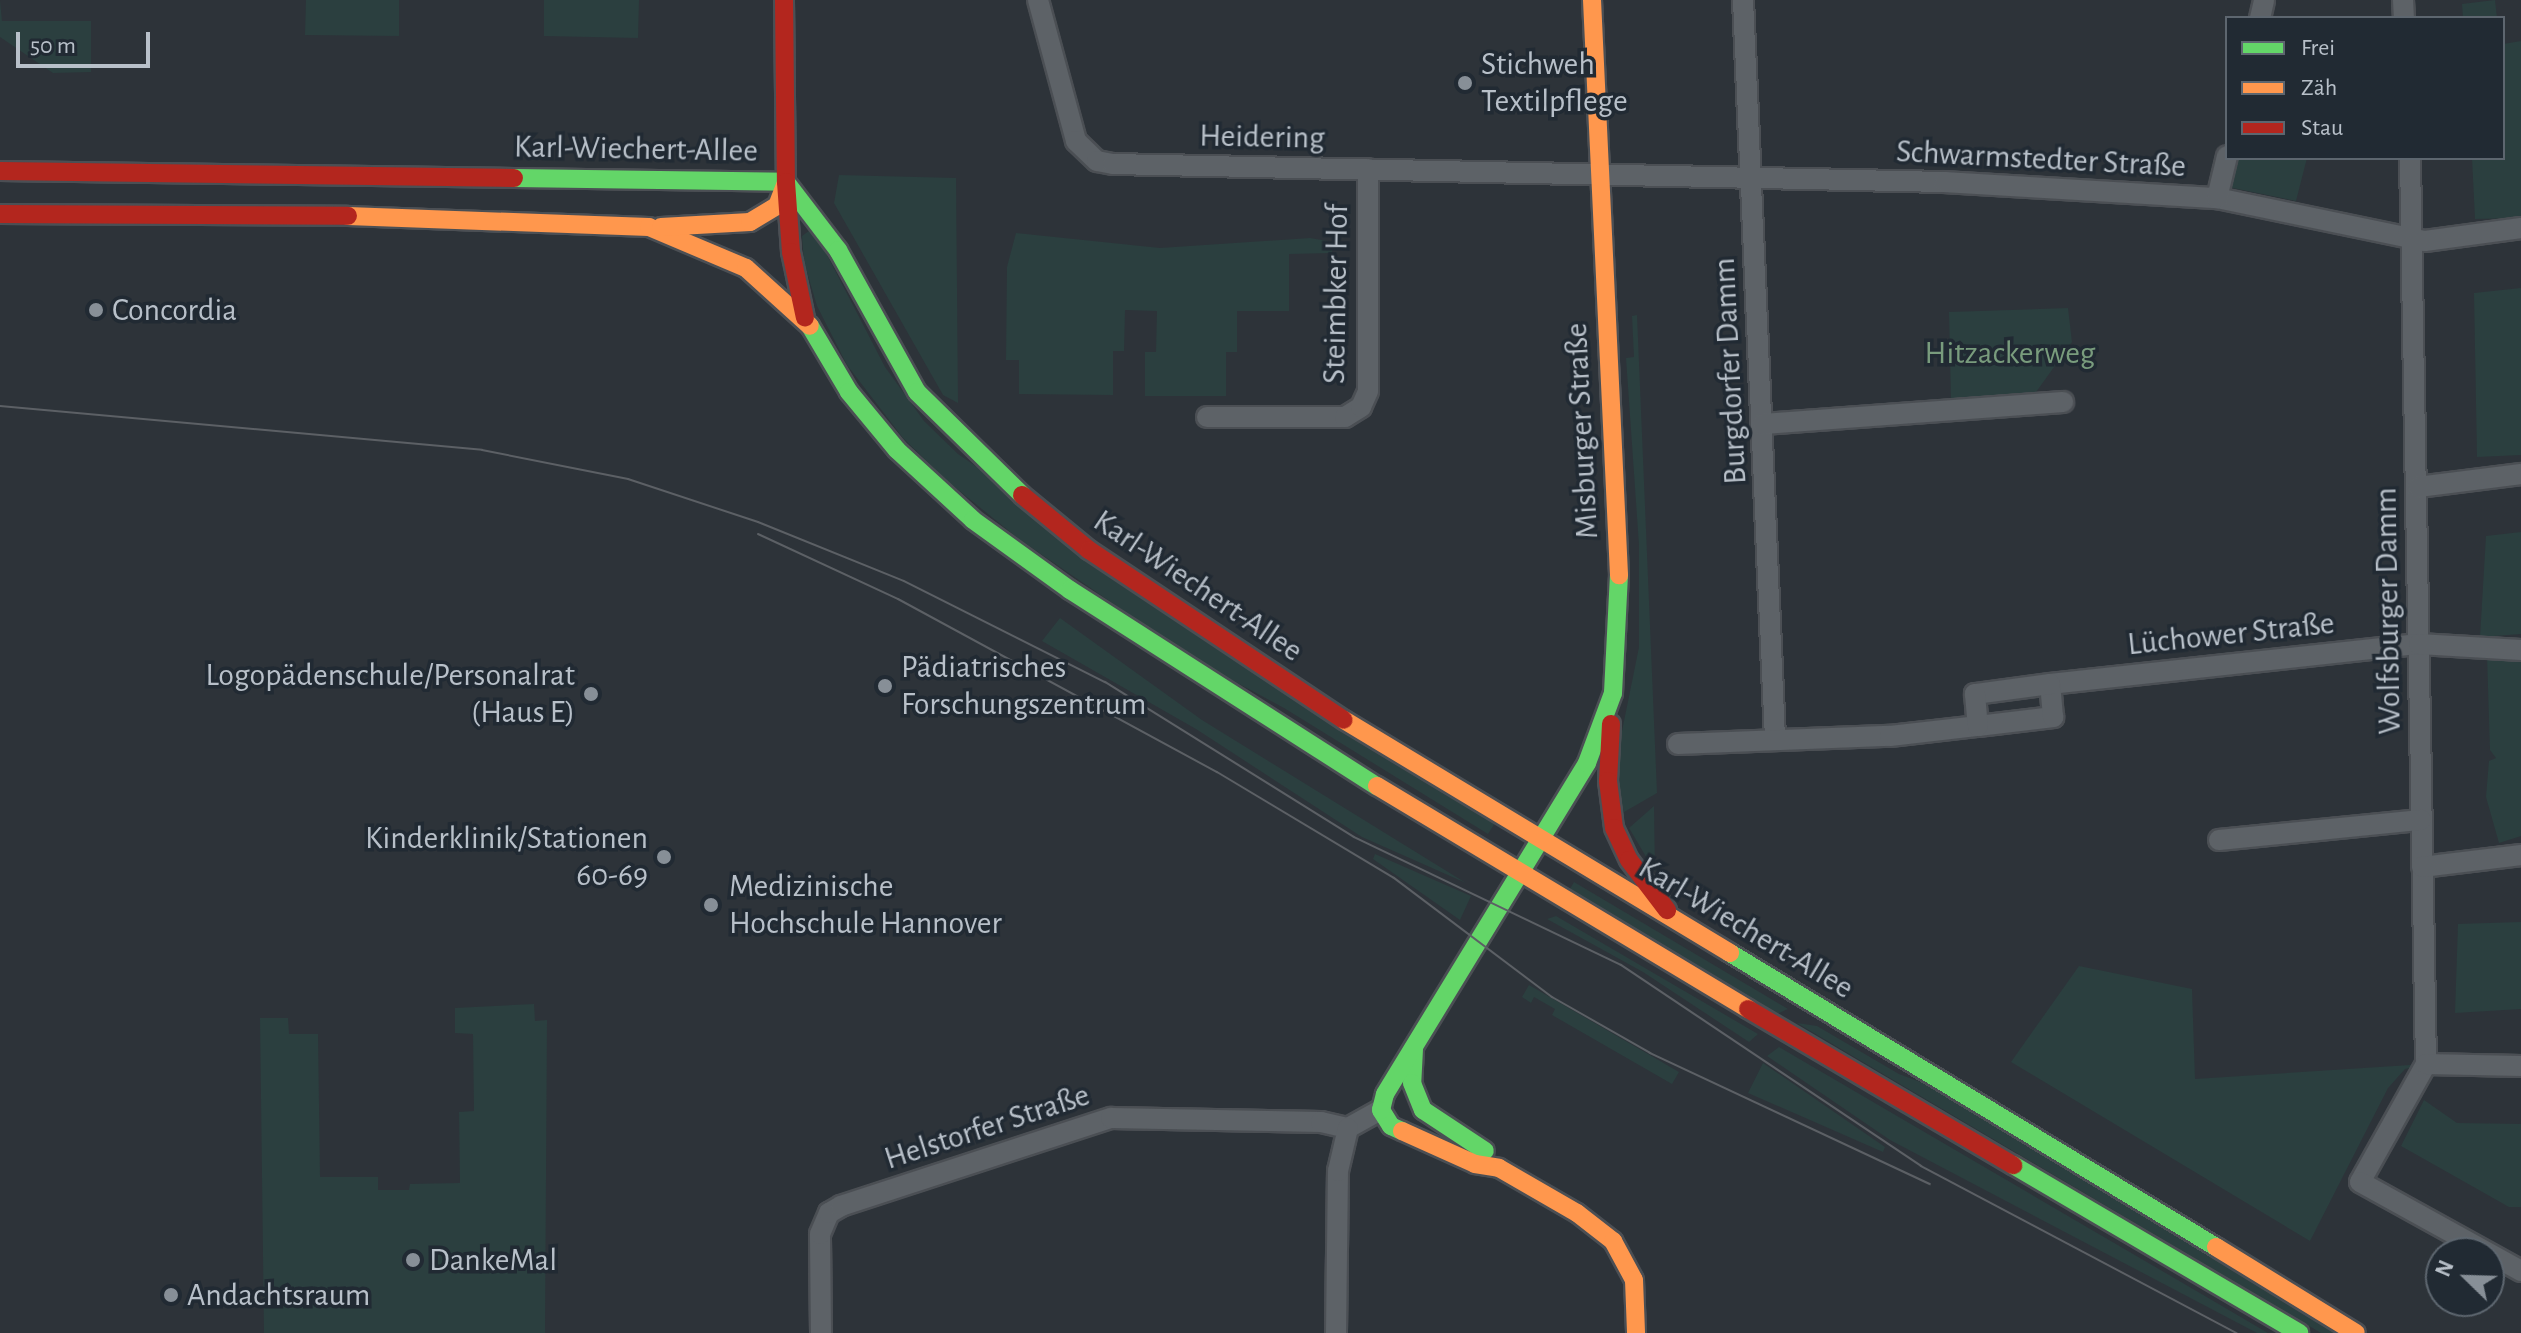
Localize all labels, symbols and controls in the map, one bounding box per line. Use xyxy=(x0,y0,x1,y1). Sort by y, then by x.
scale bar xyxy=(20,16,154,66)
legend xyxy=(2225,16,2505,160)
text: 50 m xyxy=(30,34,76,58)
text: Frei xyxy=(2301,36,2335,60)
place label: Stichweh Textilpflege xyxy=(1481,46,1628,121)
marker: Stichweh Textilpflege xyxy=(1456,74,1474,92)
text: Zäh xyxy=(2301,76,2337,100)
text: Stau xyxy=(2301,116,2343,140)
street label: Heidering xyxy=(1199,117,1325,157)
street label: Karl-Wiechert-Allee xyxy=(514,128,758,170)
street label: Schwarmstedter Straße xyxy=(1895,132,2187,186)
street label: Steimbker Hof xyxy=(1315,204,1357,384)
street label: Burgdorfer Damm xyxy=(1705,257,1755,485)
place label: Concordia xyxy=(112,291,237,329)
marker: Concordia xyxy=(87,301,105,319)
street label: Misburger Straße xyxy=(1557,322,1607,540)
park label: Hitzackerweg xyxy=(1925,334,2095,372)
street label: Wolfsburger Damm xyxy=(2367,487,2409,735)
street label: Karl-Wiechert-Allee xyxy=(1086,502,1310,670)
street label: Lüchower Straße xyxy=(2126,604,2336,664)
place label: Pädiatrisches Forschungszentrum xyxy=(901,649,1146,724)
place label: Logopädenschule/Personalrat (Haus E) xyxy=(205,657,575,732)
marker: Pädiatrisches Forschungszentrum xyxy=(876,677,894,695)
marker: Logopädenschule/Personalrat (Haus E) xyxy=(582,685,600,703)
place label: Kinderklinik/Stationen 60-69 xyxy=(365,820,648,895)
marker: Kinderklinik/Stationen 60-69 xyxy=(655,848,673,866)
street label: Karl-Wiechert-Allee xyxy=(1632,849,1860,1007)
place label: Medizinische Hochschule Hannover xyxy=(729,868,1002,943)
marker: Medizinische Hochschule Hannover xyxy=(700,894,722,916)
street label: Helstorfer Straße xyxy=(880,1076,1094,1178)
north arrow xyxy=(2425,1237,2505,1317)
place label: DankeMal xyxy=(429,1241,557,1279)
marker: DankeMal xyxy=(404,1251,422,1269)
text: N xyxy=(2432,1257,2458,1280)
place label: Andachtsraum xyxy=(187,1276,370,1314)
marker: Andachtsraum xyxy=(162,1286,180,1304)

